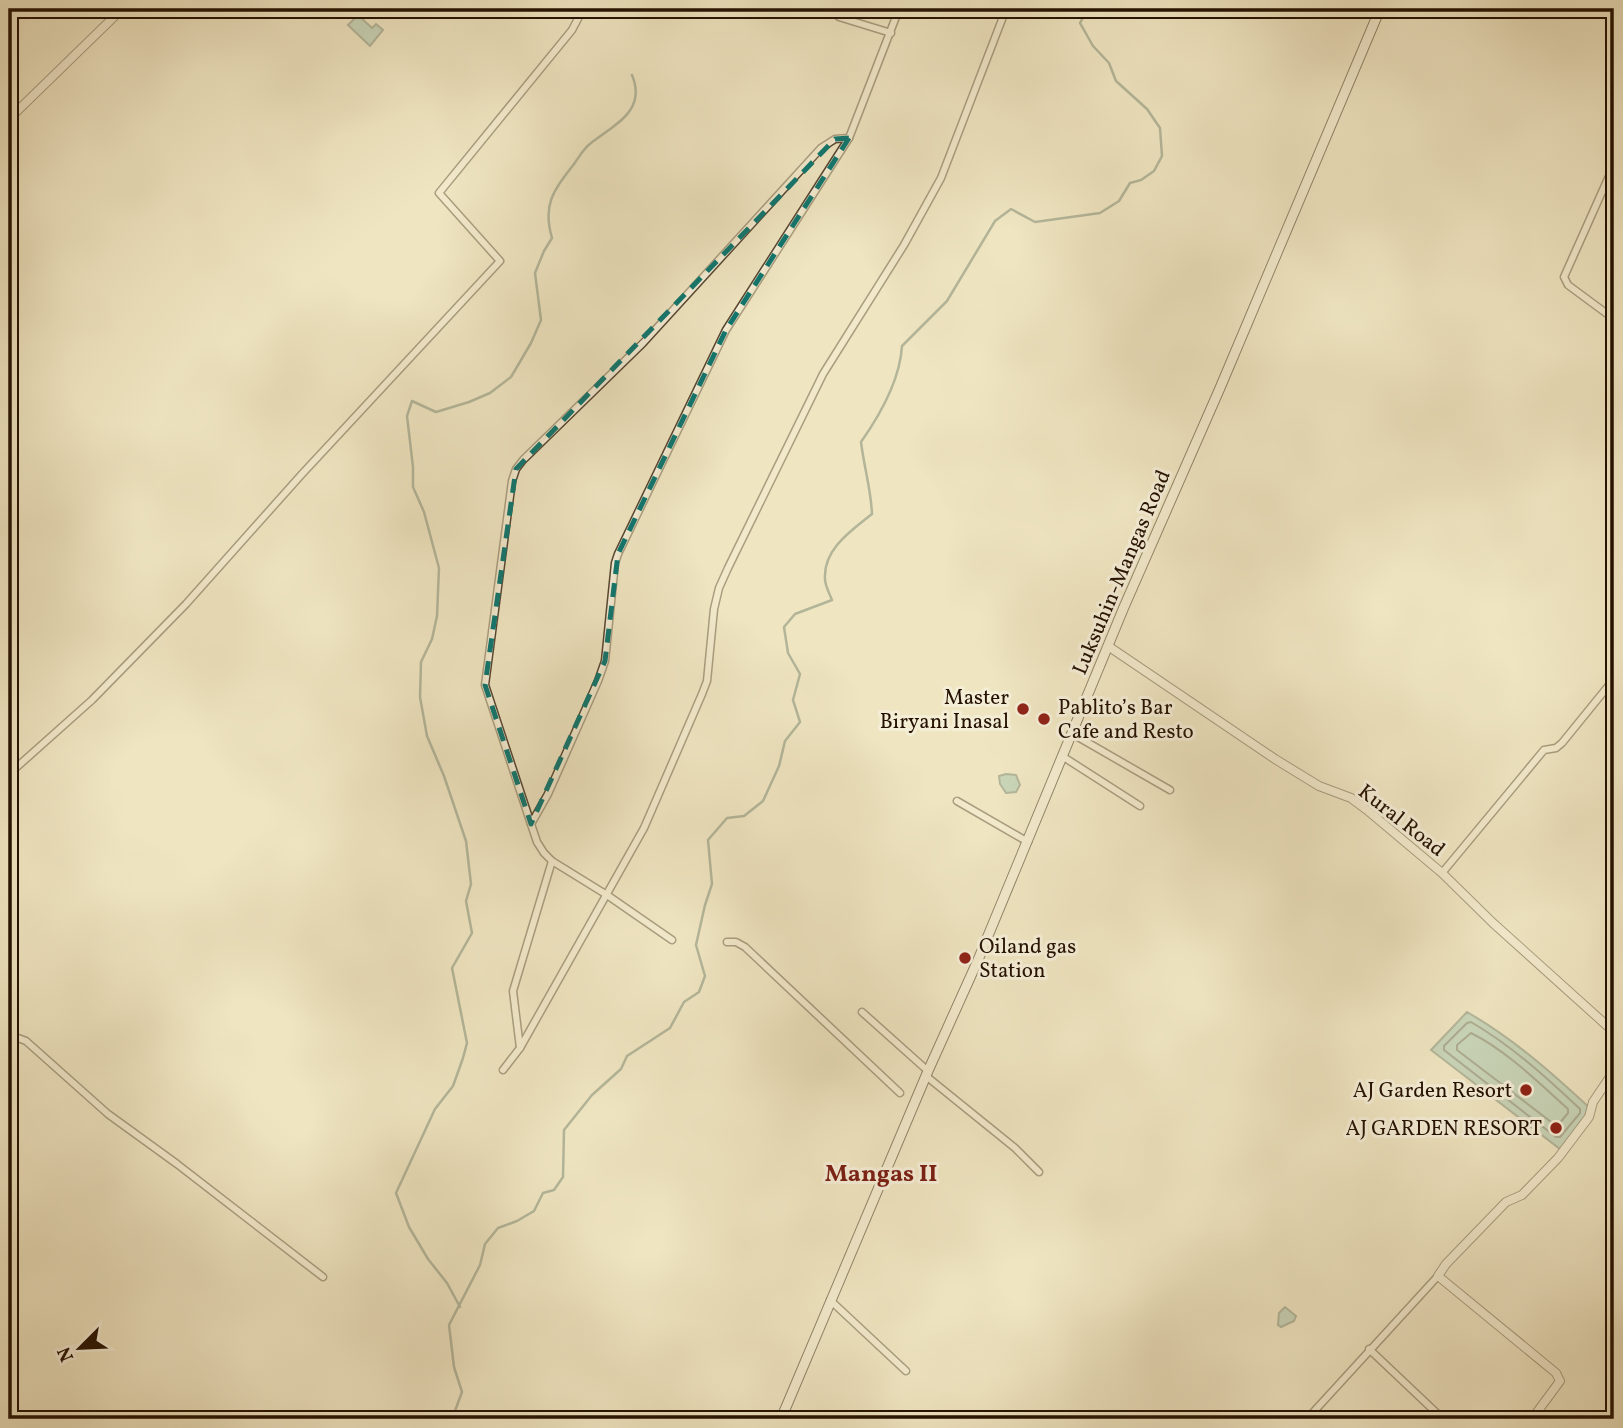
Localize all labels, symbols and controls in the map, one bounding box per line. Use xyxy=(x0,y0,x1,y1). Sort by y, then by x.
street label: Luksuhin-Mangas Road xyxy=(1066,466,1179,680)
place label: Master Biryani Inasal xyxy=(880,684,1009,737)
place label: Pablito’s Bar Cafe and Resto xyxy=(1058,694,1194,747)
marker: Master Biryani Inasal xyxy=(1015,701,1031,717)
marker: Pablito’s Bar Cafe and Resto xyxy=(1036,711,1052,727)
street label: Kural Road xyxy=(1351,778,1451,864)
place label: Oiland gas Station xyxy=(979,933,1076,986)
marker: Oiland gas Station xyxy=(957,950,973,966)
place label: AJ Garden Resort xyxy=(1353,1077,1512,1106)
marker: AJ Garden Resort xyxy=(1518,1082,1534,1098)
place label: AJ GARDEN RESORT xyxy=(1345,1115,1542,1144)
marker: AJ GARDEN RESORT xyxy=(1548,1120,1564,1136)
district label: Mangas II xyxy=(825,1158,937,1192)
north arrow xyxy=(46,1312,116,1382)
text: N xyxy=(52,1342,81,1366)

